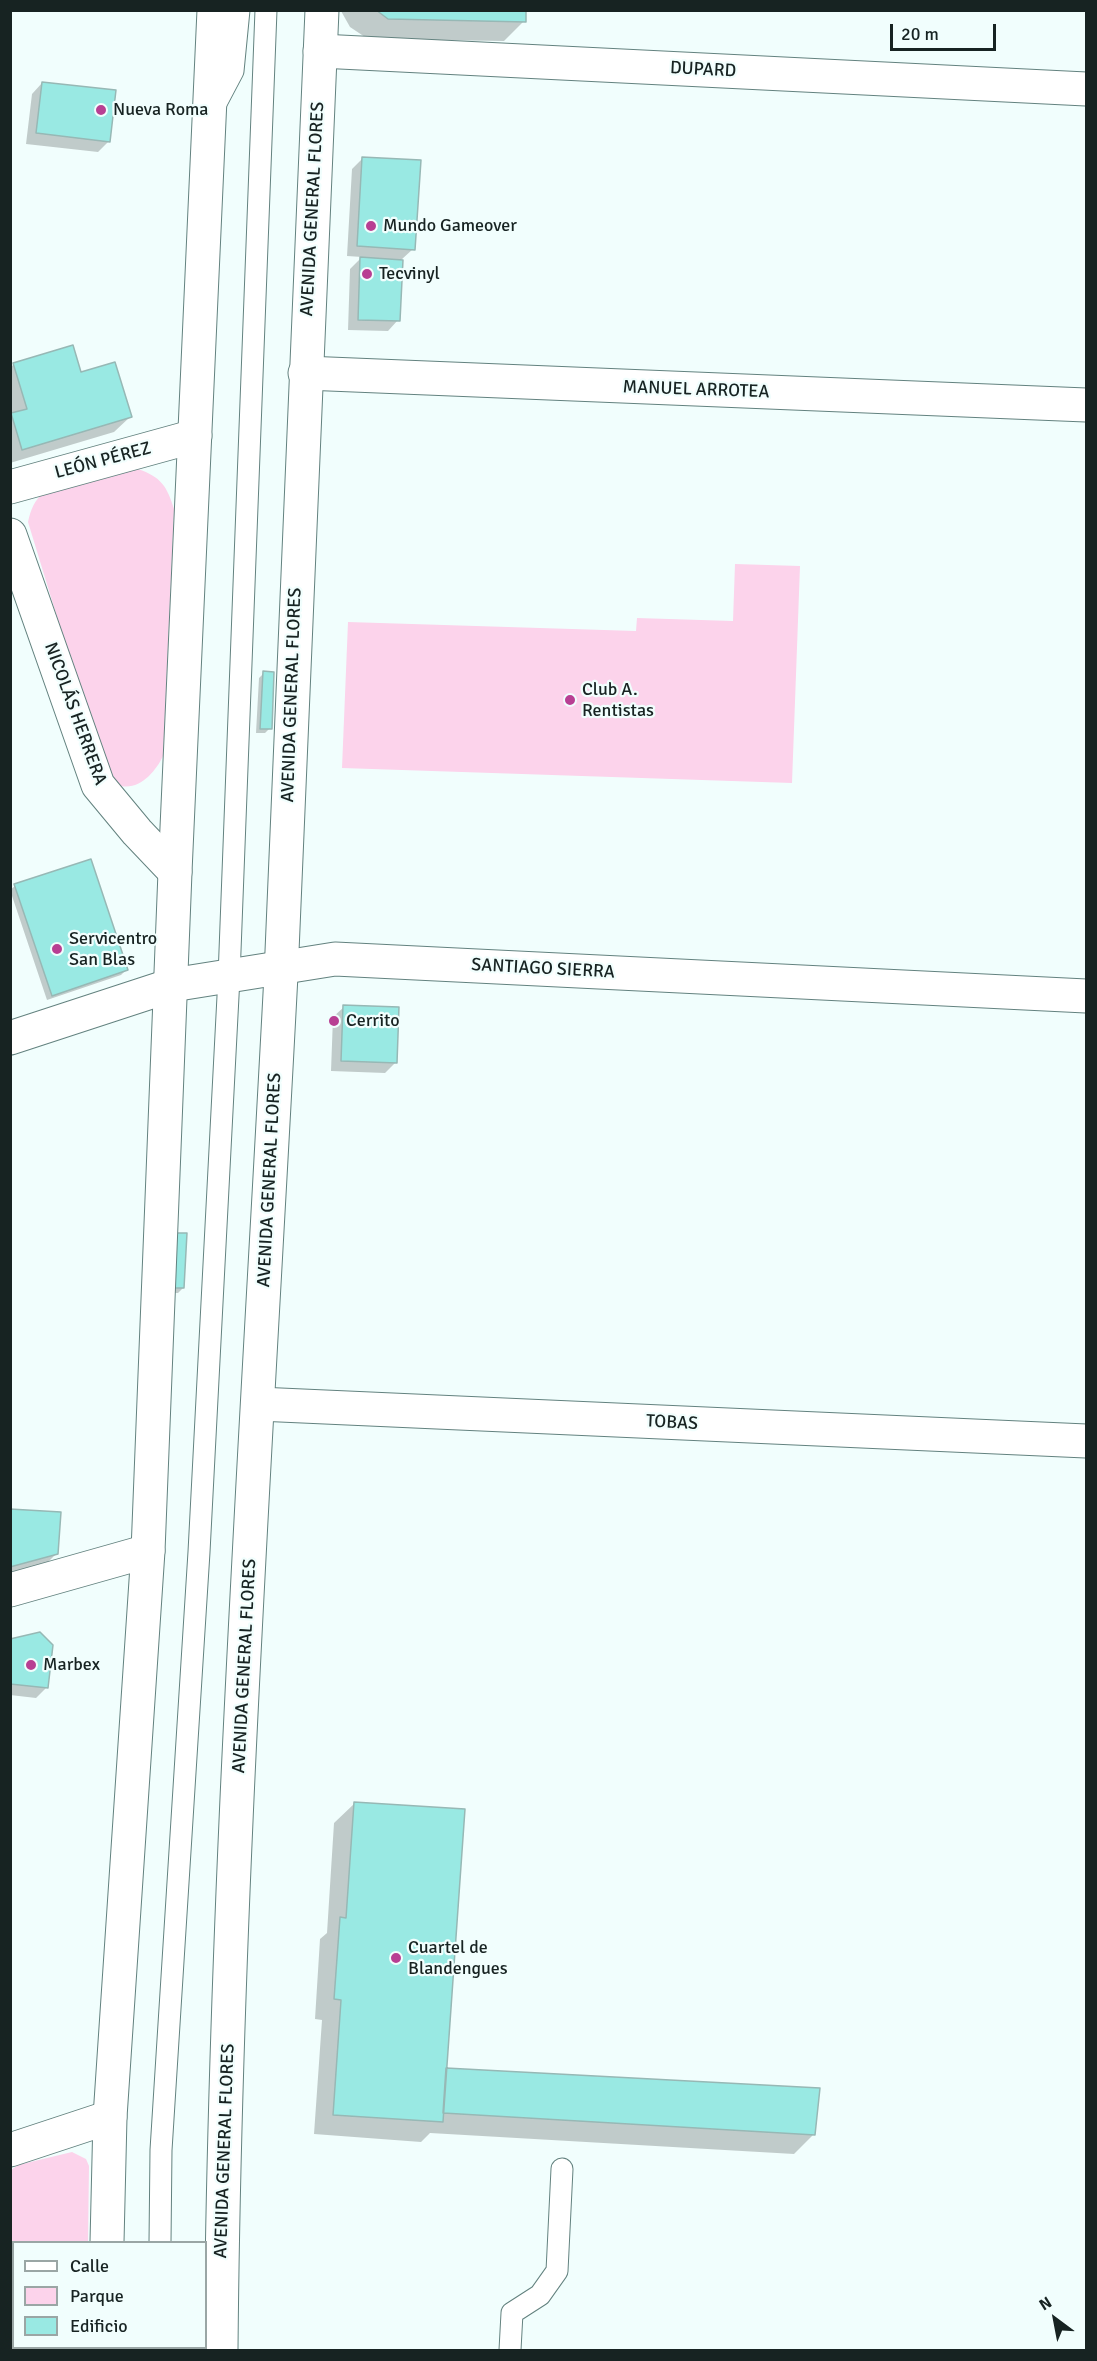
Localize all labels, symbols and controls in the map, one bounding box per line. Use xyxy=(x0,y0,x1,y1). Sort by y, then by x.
scale bar xyxy=(893,12,1000,50)
text: 20 m xyxy=(901,23,939,45)
street label: DUPARD xyxy=(669,57,737,83)
place label: Nueva Roma xyxy=(113,99,208,121)
street label: AVENIDA GENERAL FLORES xyxy=(297,101,329,317)
marker: Nueva Roma xyxy=(94,103,108,117)
place label: Mundo Gameover xyxy=(383,215,517,237)
marker: Mundo Gameover xyxy=(364,219,378,233)
place label: Tecvinyl xyxy=(379,263,440,285)
marker: Tecvinyl xyxy=(360,267,374,281)
street label: MANUEL ARROTEA xyxy=(622,377,770,403)
street label: LEÓN PÉREZ xyxy=(52,438,154,484)
street label: AVENIDA GENERAL FLORES xyxy=(277,587,307,803)
street label: NICOLÁS HERRERA xyxy=(39,640,111,788)
place label: Club A. Rentistas xyxy=(582,679,654,722)
marker: Club A. Rentistas xyxy=(563,693,577,707)
place label: Servicentro San Blas xyxy=(69,928,157,970)
marker: Servicentro San Blas xyxy=(50,942,64,956)
street label: SANTIAGO SIERRA xyxy=(471,954,615,984)
place label: Cerrito xyxy=(346,1010,400,1032)
marker: Cerrito xyxy=(327,1014,341,1028)
street label: AVENIDA GENERAL FLORES xyxy=(254,1072,286,1288)
street label: TOBAS xyxy=(645,1411,699,1435)
street label: AVENIDA GENERAL FLORES xyxy=(229,1558,261,1774)
place label: Marbex xyxy=(43,1654,100,1676)
marker: Marbex xyxy=(24,1658,38,1672)
place label: Cuartel de Blandengues xyxy=(408,1937,508,1980)
marker: Cuartel de Blandengues xyxy=(389,1951,403,1965)
street label: AVENIDA GENERAL FLORES xyxy=(210,2043,240,2259)
legend xyxy=(12,2241,207,2349)
text: Calle xyxy=(70,2255,109,2277)
text: Parque xyxy=(70,2285,124,2307)
north arrow xyxy=(1025,2289,1085,2349)
text: N xyxy=(1035,2292,1055,2315)
text: Edificio xyxy=(70,2315,128,2337)

